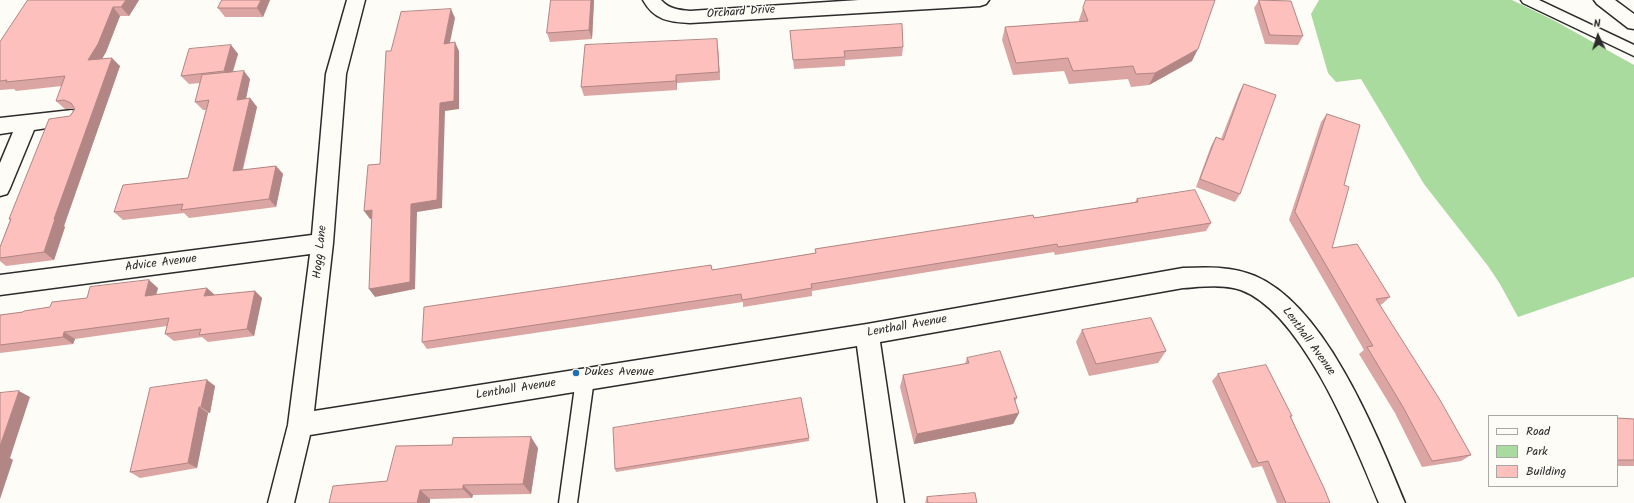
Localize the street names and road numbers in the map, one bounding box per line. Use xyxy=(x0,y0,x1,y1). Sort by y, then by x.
street label: Orchard Drive xyxy=(706,3,776,23)
street label: Hogg Lane xyxy=(311,225,331,279)
street label: Advice Avenue xyxy=(124,252,198,276)
street label: Lenthall Avenue xyxy=(1278,305,1338,379)
street label: Lenthall Avenue xyxy=(866,313,948,341)
street label: Lenthall Avenue xyxy=(475,377,557,403)

